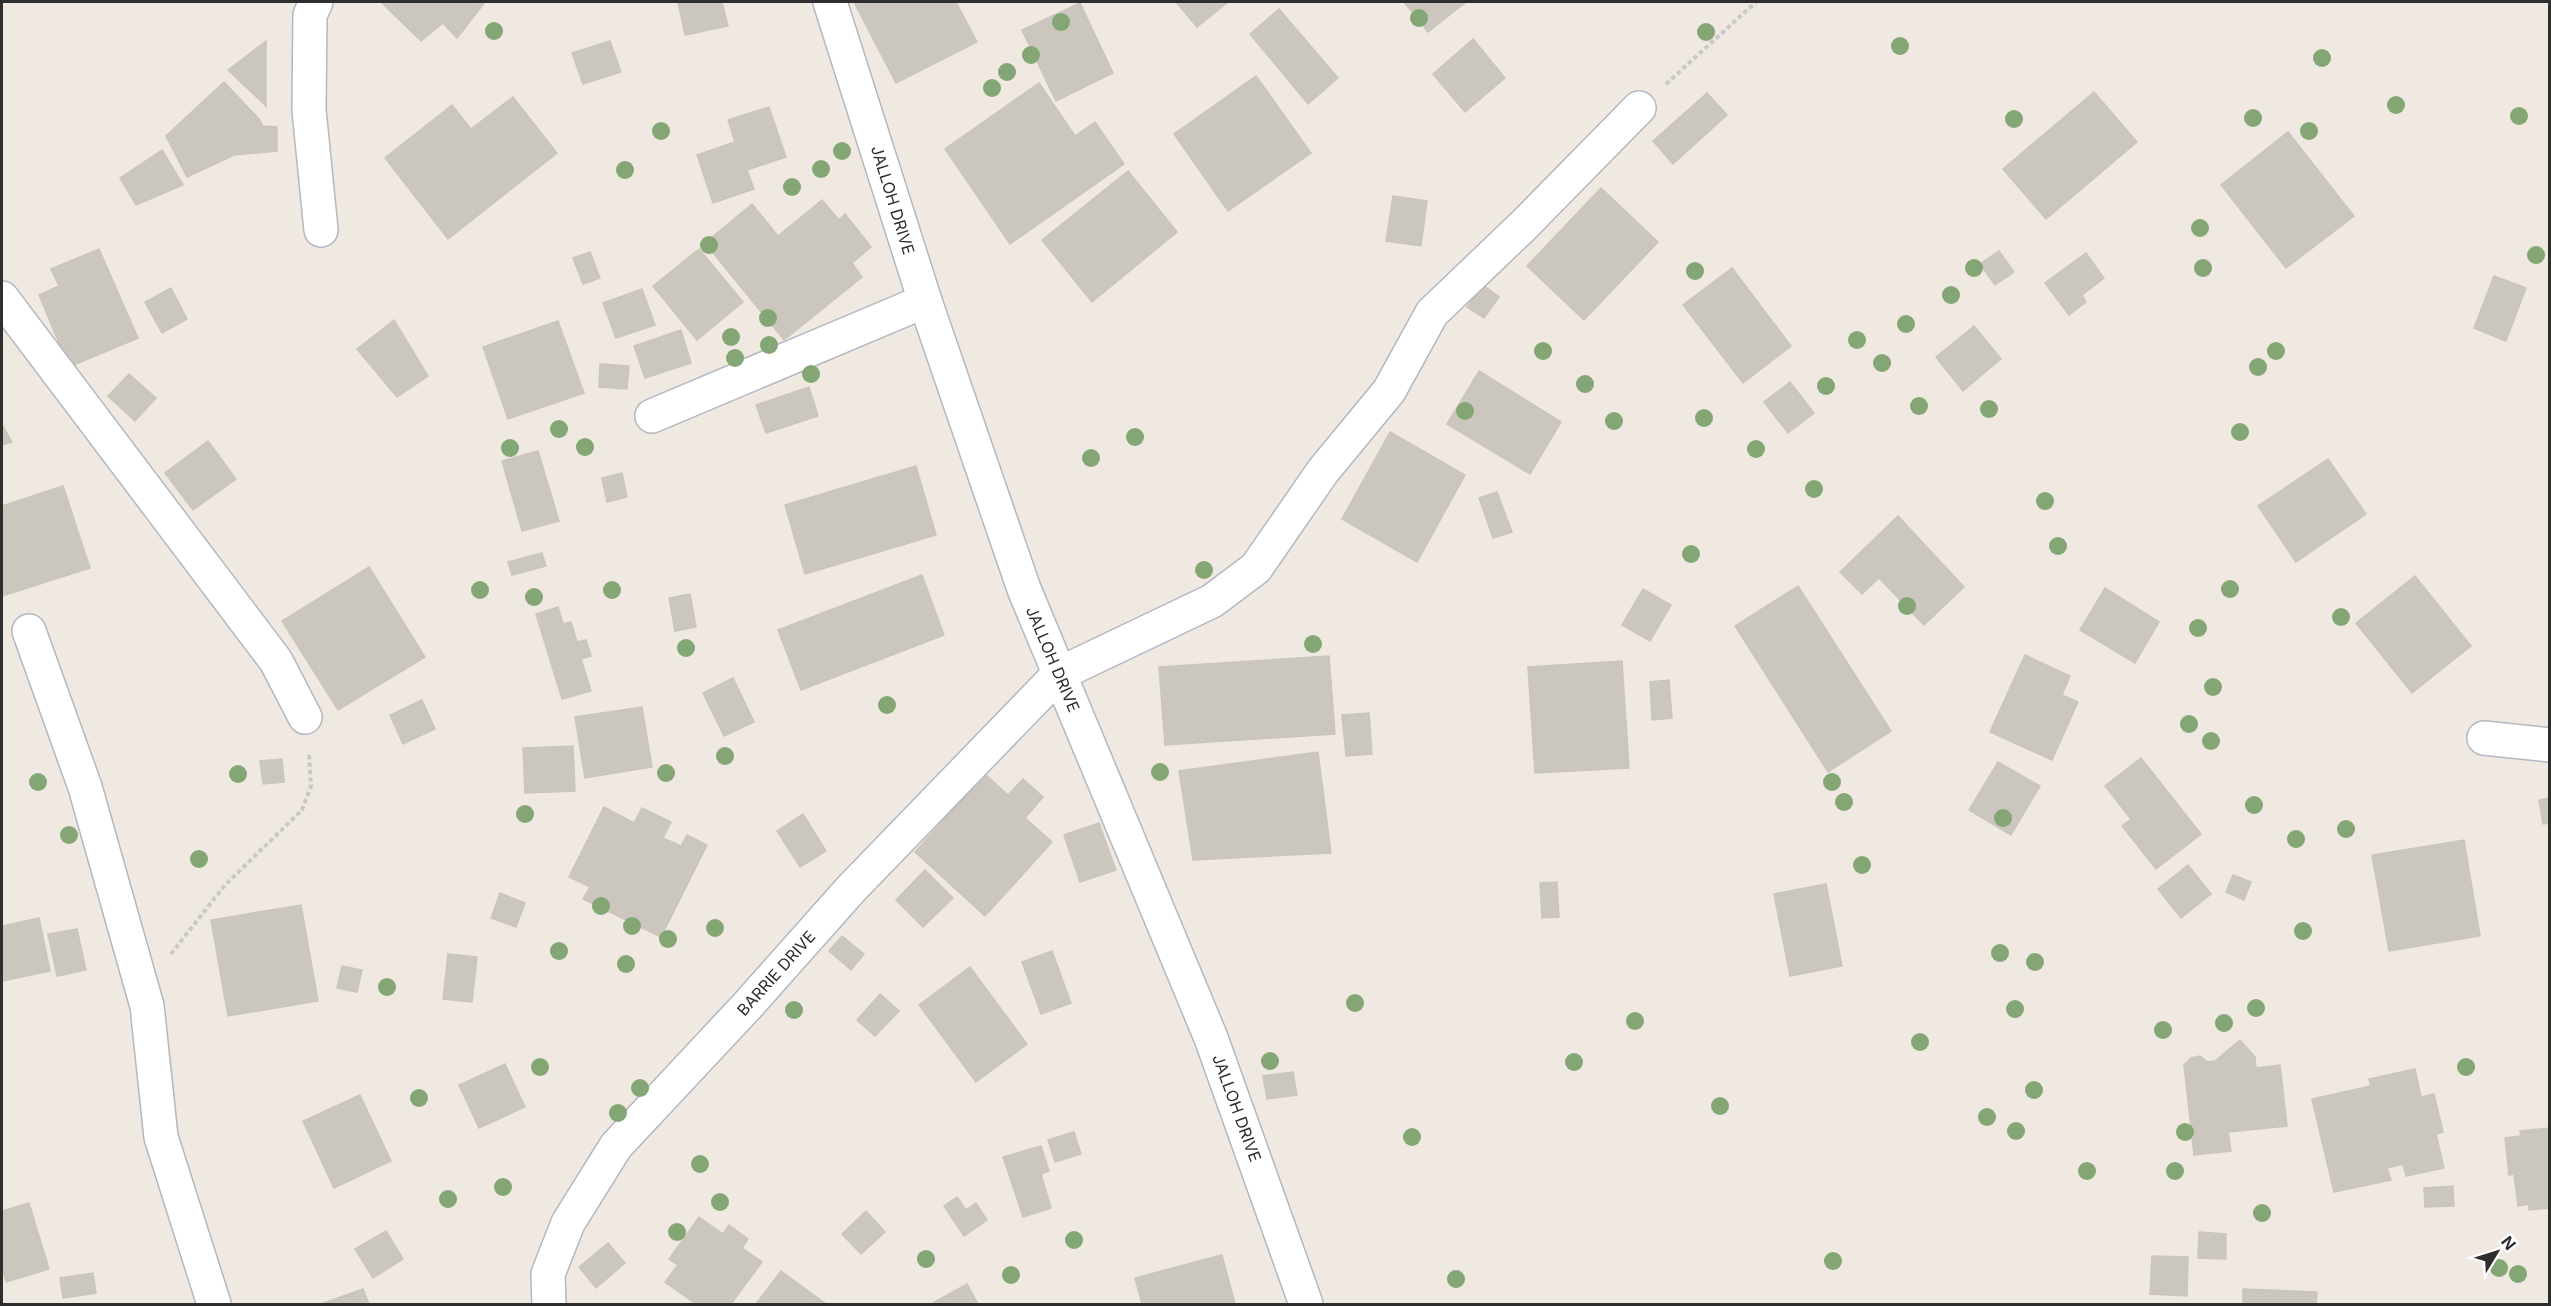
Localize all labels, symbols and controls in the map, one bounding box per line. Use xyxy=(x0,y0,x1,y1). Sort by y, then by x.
street label: JALLOH DRIVE xyxy=(867,143,919,257)
street label: JALLOH DRIVE xyxy=(1022,603,1084,715)
street label: BARRIE DRIVE xyxy=(733,926,819,1020)
street label: JALLOH DRIVE xyxy=(1208,1052,1266,1164)
north arrow xyxy=(2467,1222,2527,1282)
text: N xyxy=(2497,1232,2520,1254)

